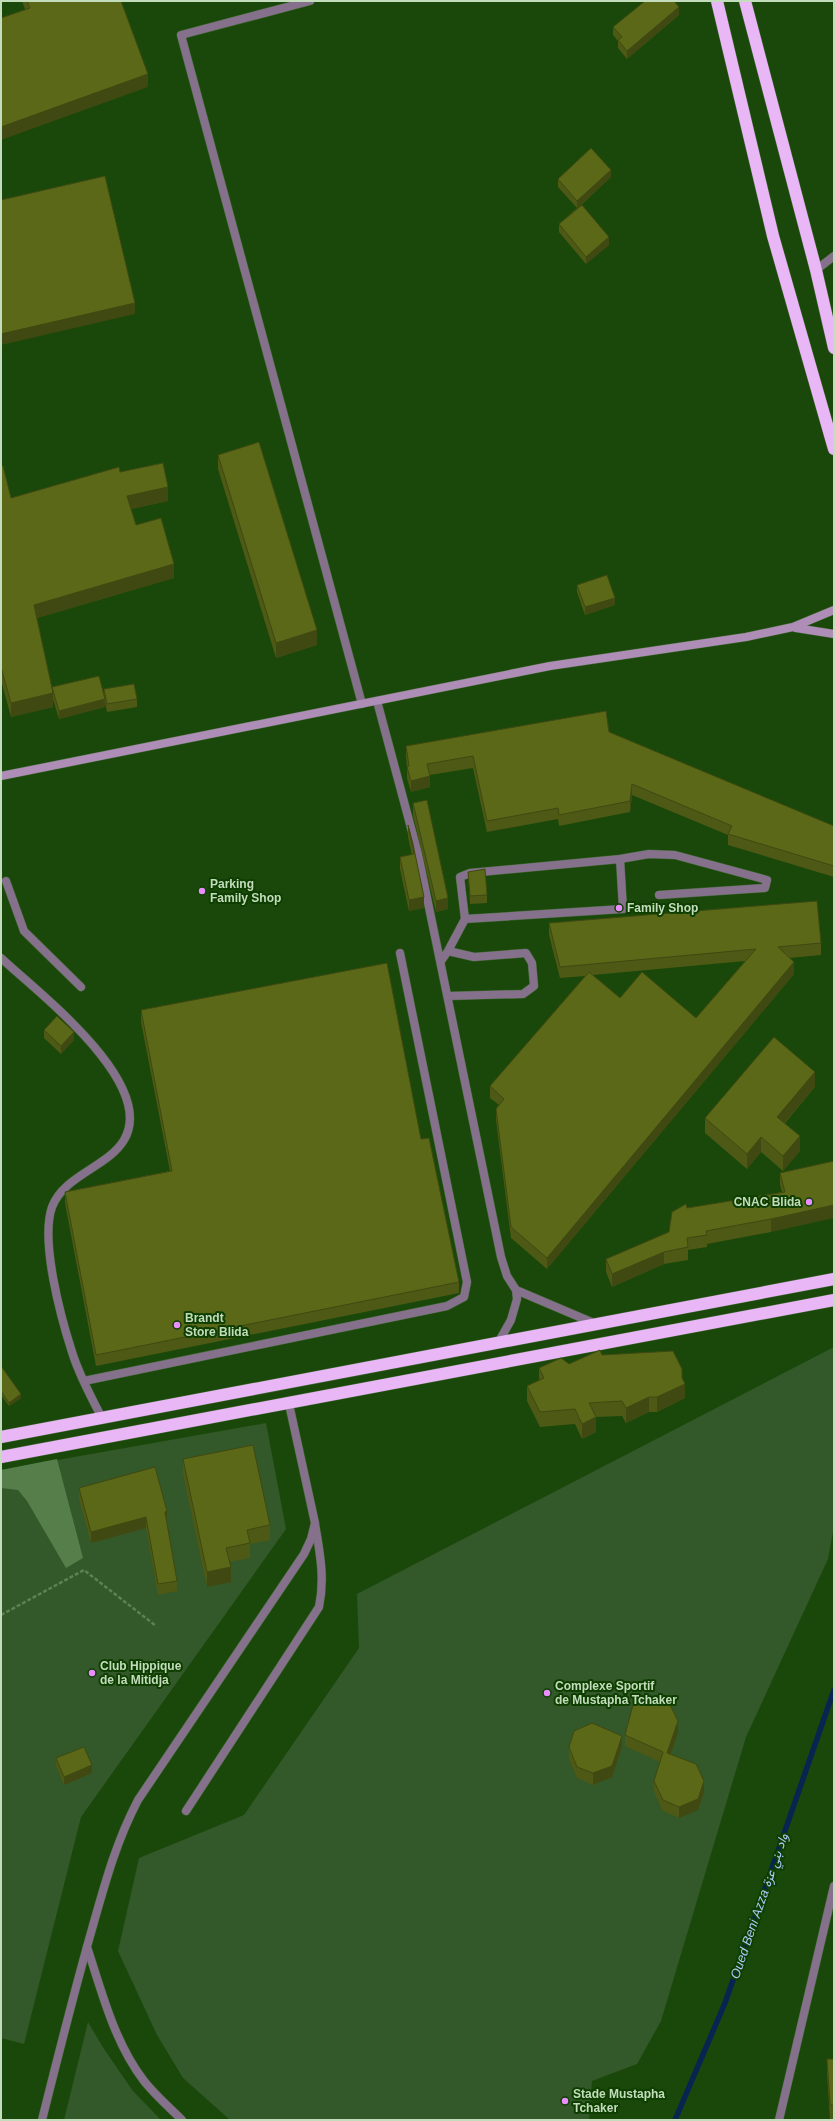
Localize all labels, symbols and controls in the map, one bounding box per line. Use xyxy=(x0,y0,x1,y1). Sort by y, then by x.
place label: Parking Family Shop xyxy=(210,877,281,905)
marker: Parking Family Shop xyxy=(197,886,207,896)
place label: Family Shop xyxy=(627,901,698,915)
marker: Family Shop xyxy=(614,903,624,913)
place label: CNAC Blida xyxy=(734,1195,801,1209)
marker: CNAC Blida xyxy=(804,1197,814,1207)
place label: Brandt Store Blida xyxy=(185,1311,249,1339)
marker: Brandt Store Blida xyxy=(172,1320,182,1330)
place label: Club Hippique de la Mitidja xyxy=(100,1659,182,1687)
marker: Club Hippique de la Mitidja xyxy=(87,1668,97,1678)
place label: Complexe Sportif de Mustapha Tchaker xyxy=(555,1679,677,1707)
marker: Complexe Sportif de Mustapha Tchaker xyxy=(542,1688,552,1698)
water label: Oued Beni Azza واد بني عزة xyxy=(727,1831,794,1982)
place label: Stade Mustapha Tchaker xyxy=(573,2087,665,2115)
marker: Stade Mustapha Tchaker xyxy=(560,2096,570,2106)

